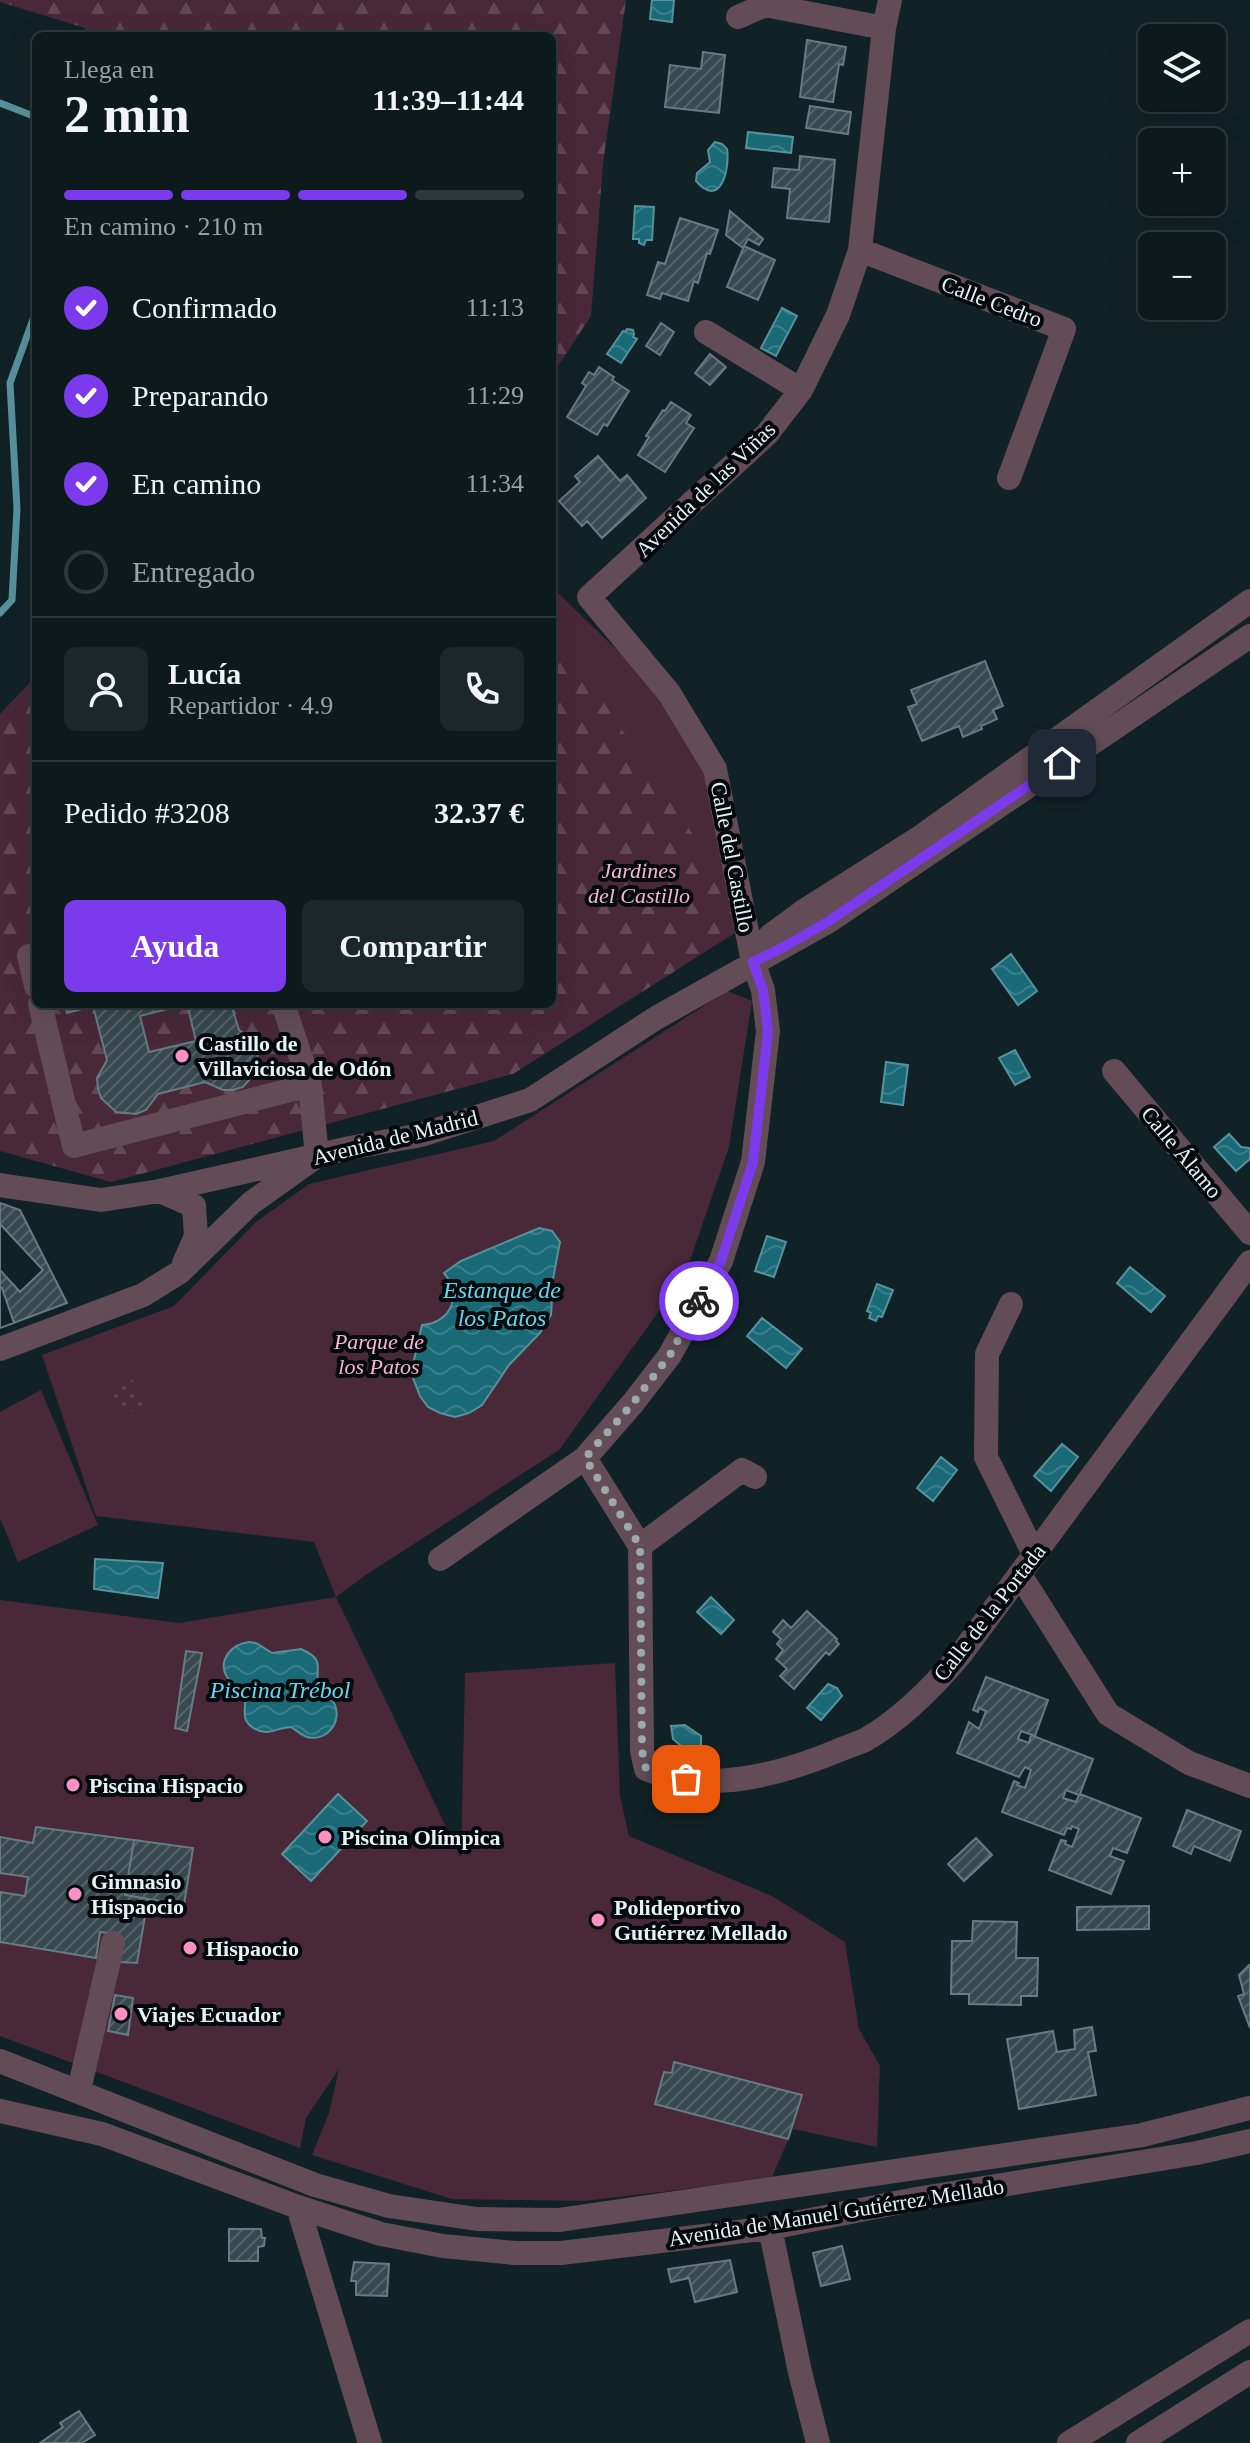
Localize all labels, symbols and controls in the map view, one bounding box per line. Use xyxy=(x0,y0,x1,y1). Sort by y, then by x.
map controls xyxy=(1138,24,1226,320)
button: layers xyxy=(1138,24,1226,112)
text: Llega en xyxy=(64,55,154,84)
text: 11:39–11:44 xyxy=(372,83,524,116)
text: 2 min xyxy=(64,86,190,143)
button: + xyxy=(1138,128,1226,216)
text: En camino · 210 m xyxy=(64,212,263,241)
button: − xyxy=(1138,232,1226,320)
street label: Calle Cedro xyxy=(938,271,1046,332)
icon: check xyxy=(64,286,108,330)
text: Confirmado xyxy=(132,291,277,324)
text: 11:13 xyxy=(466,293,524,322)
icon: check xyxy=(64,374,108,418)
text: Preparando xyxy=(132,379,269,412)
text: 11:29 xyxy=(466,381,524,410)
street label: Avenida de las Viñas xyxy=(630,416,780,562)
icon: check xyxy=(64,462,108,506)
text: En camino xyxy=(132,467,261,500)
text: 11:34 xyxy=(466,469,524,498)
text: Entregado xyxy=(132,555,255,588)
button: person xyxy=(64,647,148,731)
button: phone xyxy=(440,647,524,731)
text: Lucía xyxy=(168,657,241,690)
text: Repartidor · 4.9 xyxy=(168,691,333,720)
pin xyxy=(1028,729,1096,797)
icon: home xyxy=(1040,741,1084,785)
street label: Calle del Castillo xyxy=(706,780,759,934)
text: Pedido #3208 xyxy=(64,796,230,829)
text: 32.37 € xyxy=(434,796,524,829)
park label: Jardines del Castillo xyxy=(588,858,690,908)
button: Ayuda xyxy=(64,900,286,992)
button: Compartir xyxy=(302,900,524,992)
place label: Castillo de Villaviciosa de Odón xyxy=(198,1031,392,1081)
marker: Castillo de Villaviciosa de Odón xyxy=(173,1047,191,1065)
street label: Calle Álamo xyxy=(1136,1101,1227,1203)
street label: Avenida de Madrid xyxy=(310,1105,480,1170)
courier xyxy=(659,1261,739,1341)
water label: Estanque de los Patos xyxy=(442,1277,561,1331)
icon: bike xyxy=(677,1279,721,1323)
park label: Parque de los Patos xyxy=(333,1329,424,1379)
street label: Calle de la Portada xyxy=(928,1539,1051,1686)
water label: Piscina Trébol xyxy=(209,1677,351,1703)
pin xyxy=(652,1745,720,1813)
icon: bag xyxy=(664,1757,708,1801)
place label: Piscina Hispacio xyxy=(89,1773,244,1798)
marker: Piscina Hispacio xyxy=(64,1776,82,1794)
place label: Piscina Olímpica xyxy=(341,1825,501,1850)
marker: Piscina Olímpica xyxy=(316,1828,334,1846)
place label: Gimnasio Hispaocio xyxy=(91,1869,184,1919)
marker: Gimnasio Hispaocio xyxy=(66,1885,84,1903)
place label: Polideportivo Gutiérrez Mellado xyxy=(614,1895,788,1945)
marker: Polideportivo Gutiérrez Mellado xyxy=(589,1911,607,1929)
place label: Hispaocio xyxy=(206,1936,299,1961)
marker: Hispaocio xyxy=(181,1939,199,1957)
place label: Viajes Ecuador xyxy=(137,2002,281,2027)
marker: Viajes Ecuador xyxy=(112,2005,130,2023)
street label: Avenida de Manuel Gutiérrez Mellado xyxy=(667,2174,1006,2251)

